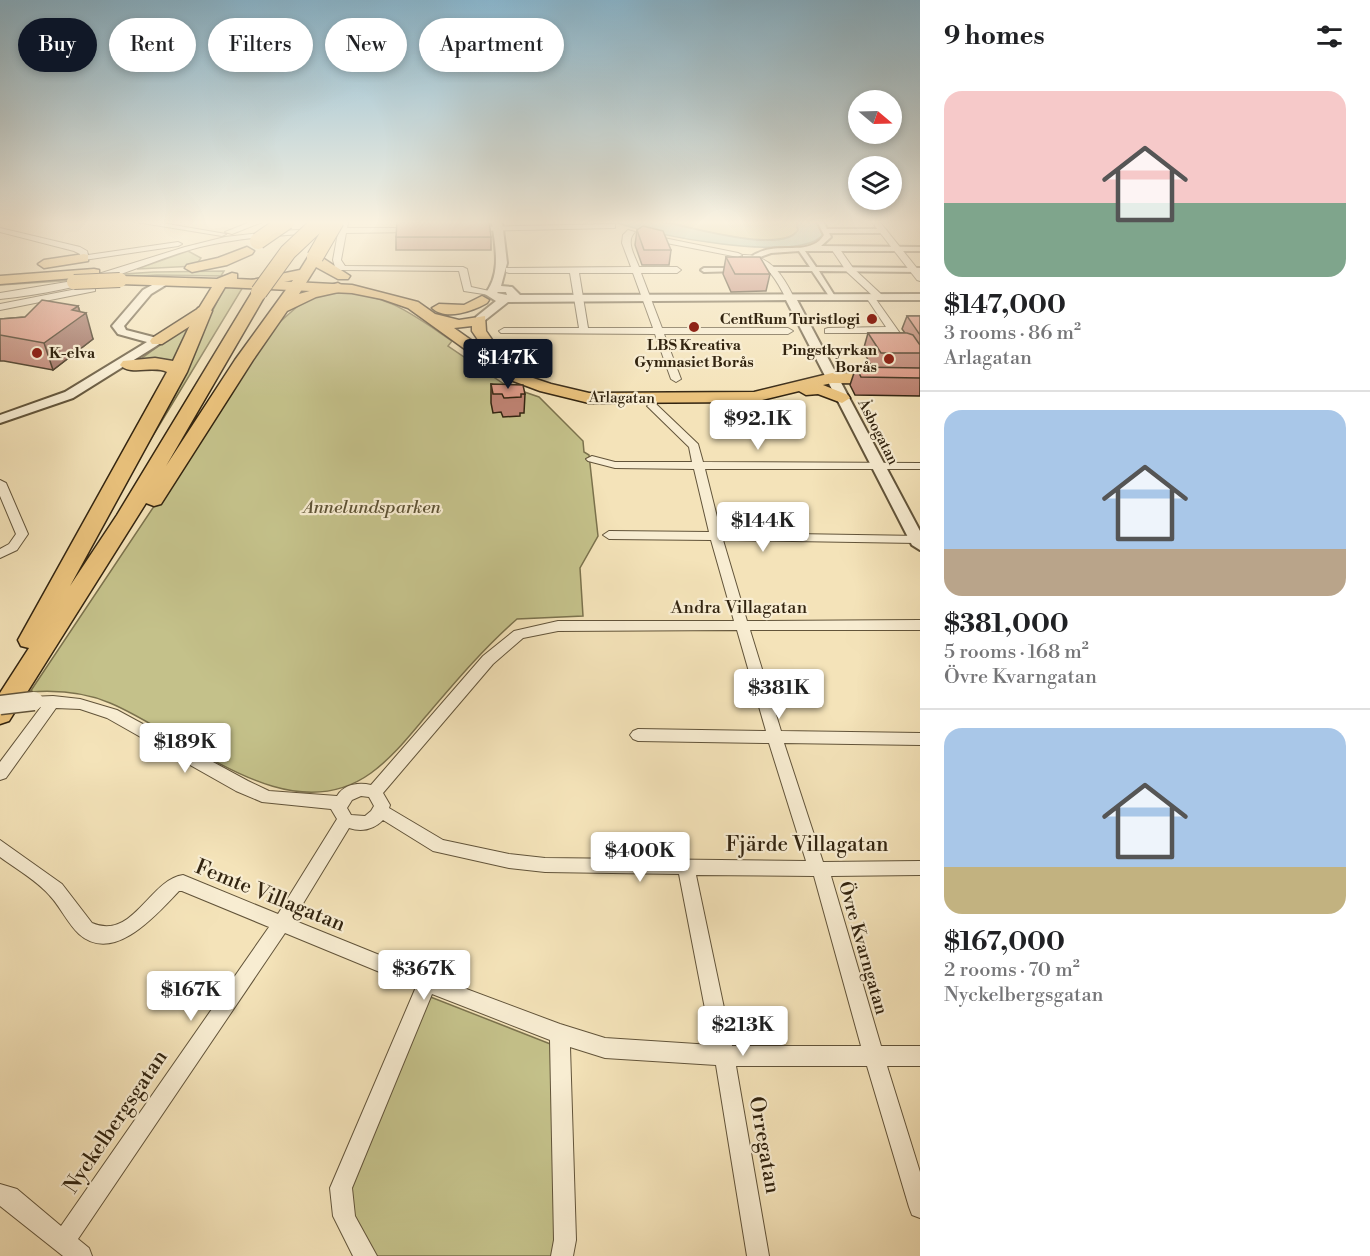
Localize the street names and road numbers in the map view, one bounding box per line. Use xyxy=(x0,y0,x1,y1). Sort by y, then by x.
street label: Arlagatan xyxy=(588,388,655,408)
street label: Åsbogatan xyxy=(853,395,904,468)
street label: Andra Villagatan xyxy=(670,596,807,619)
street label: Fjärde Villagatan xyxy=(725,832,889,858)
street label: Femte Villagatan xyxy=(191,854,349,938)
street label: Övre Kvarngatan xyxy=(833,879,893,1018)
street label: Nyckelbergsgatan xyxy=(58,1045,174,1199)
street label: Orregatan xyxy=(743,1095,785,1196)

